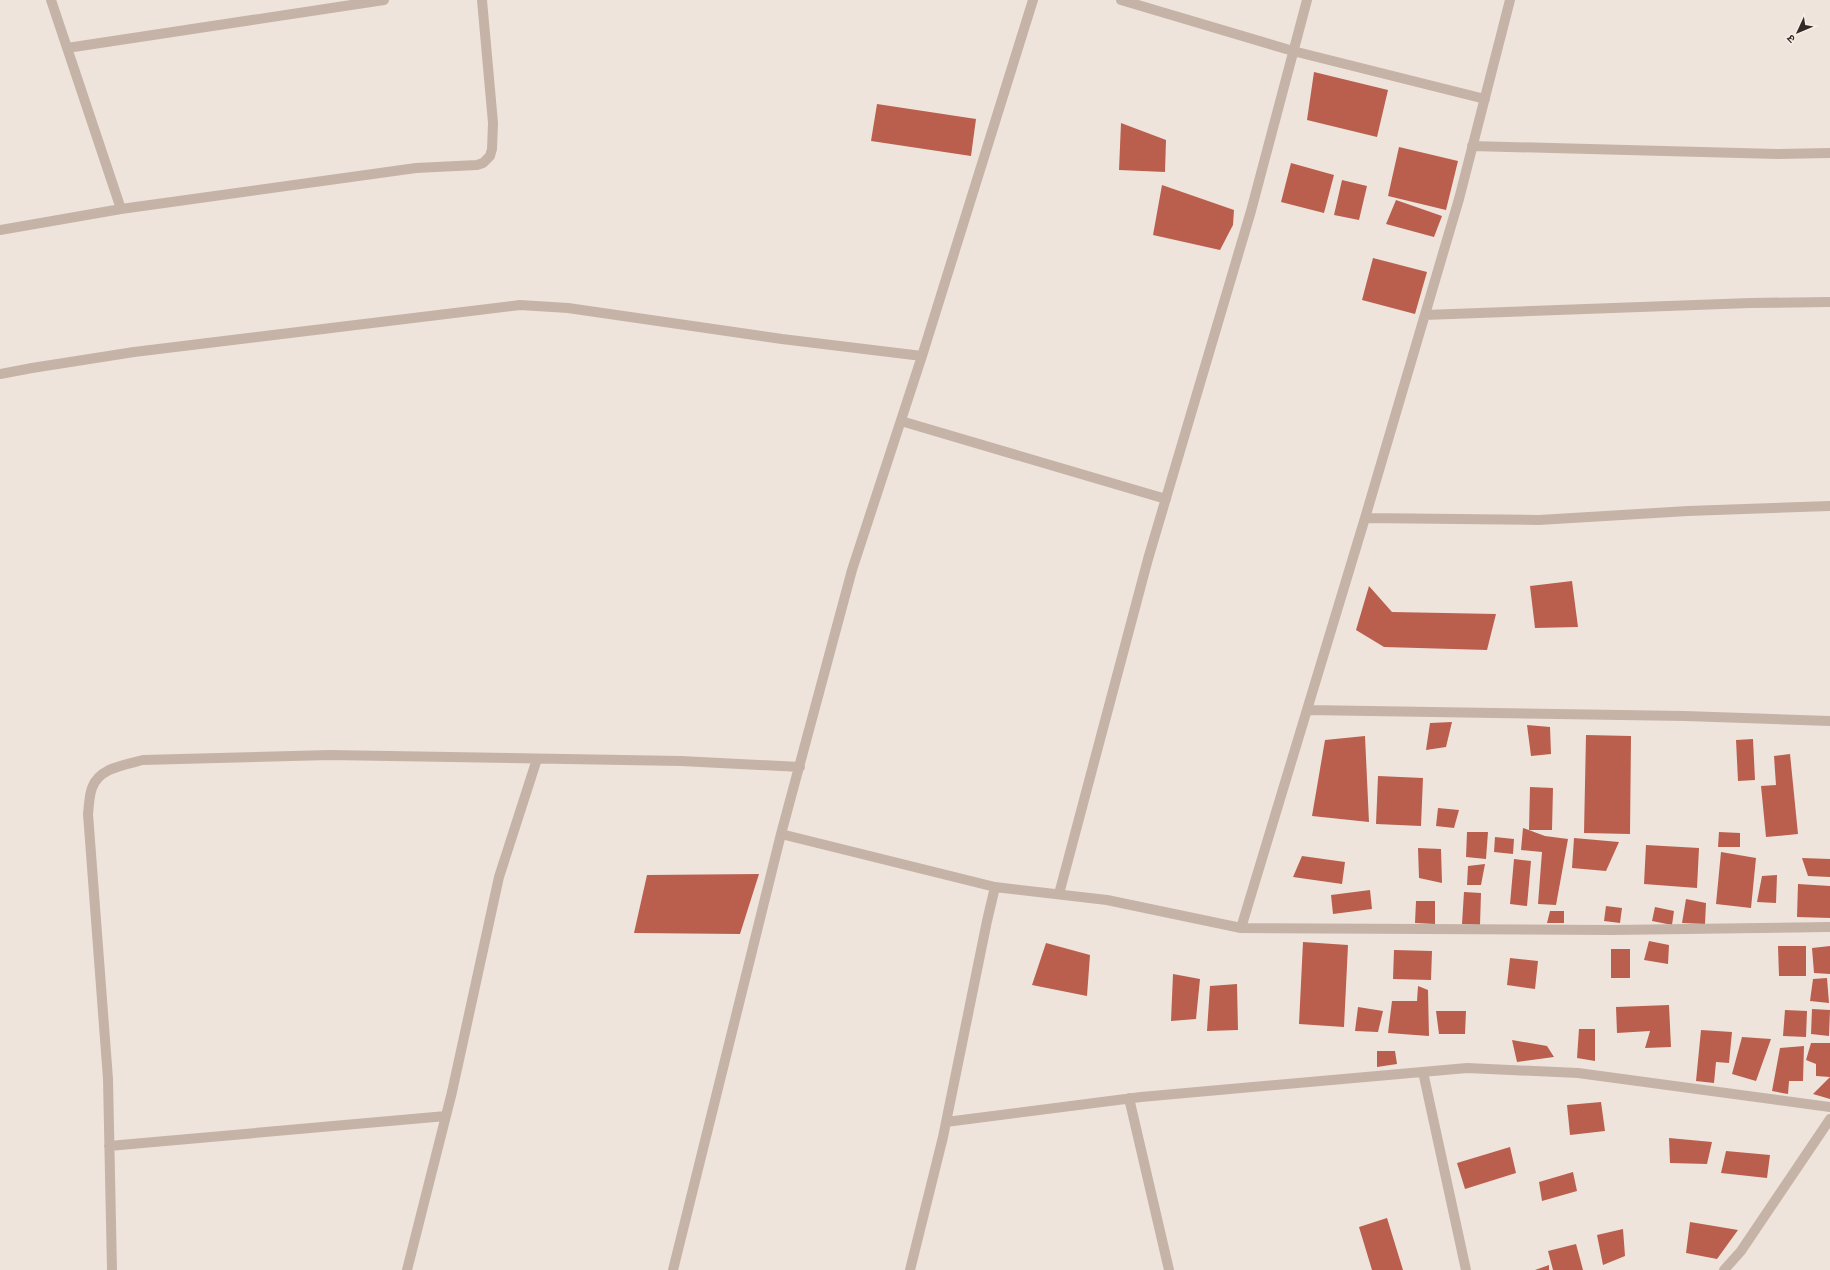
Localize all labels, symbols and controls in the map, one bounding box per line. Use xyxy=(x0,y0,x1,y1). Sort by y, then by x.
north arrow xyxy=(1778,12,1818,52)
text: उ xyxy=(1784,31,1798,45)

